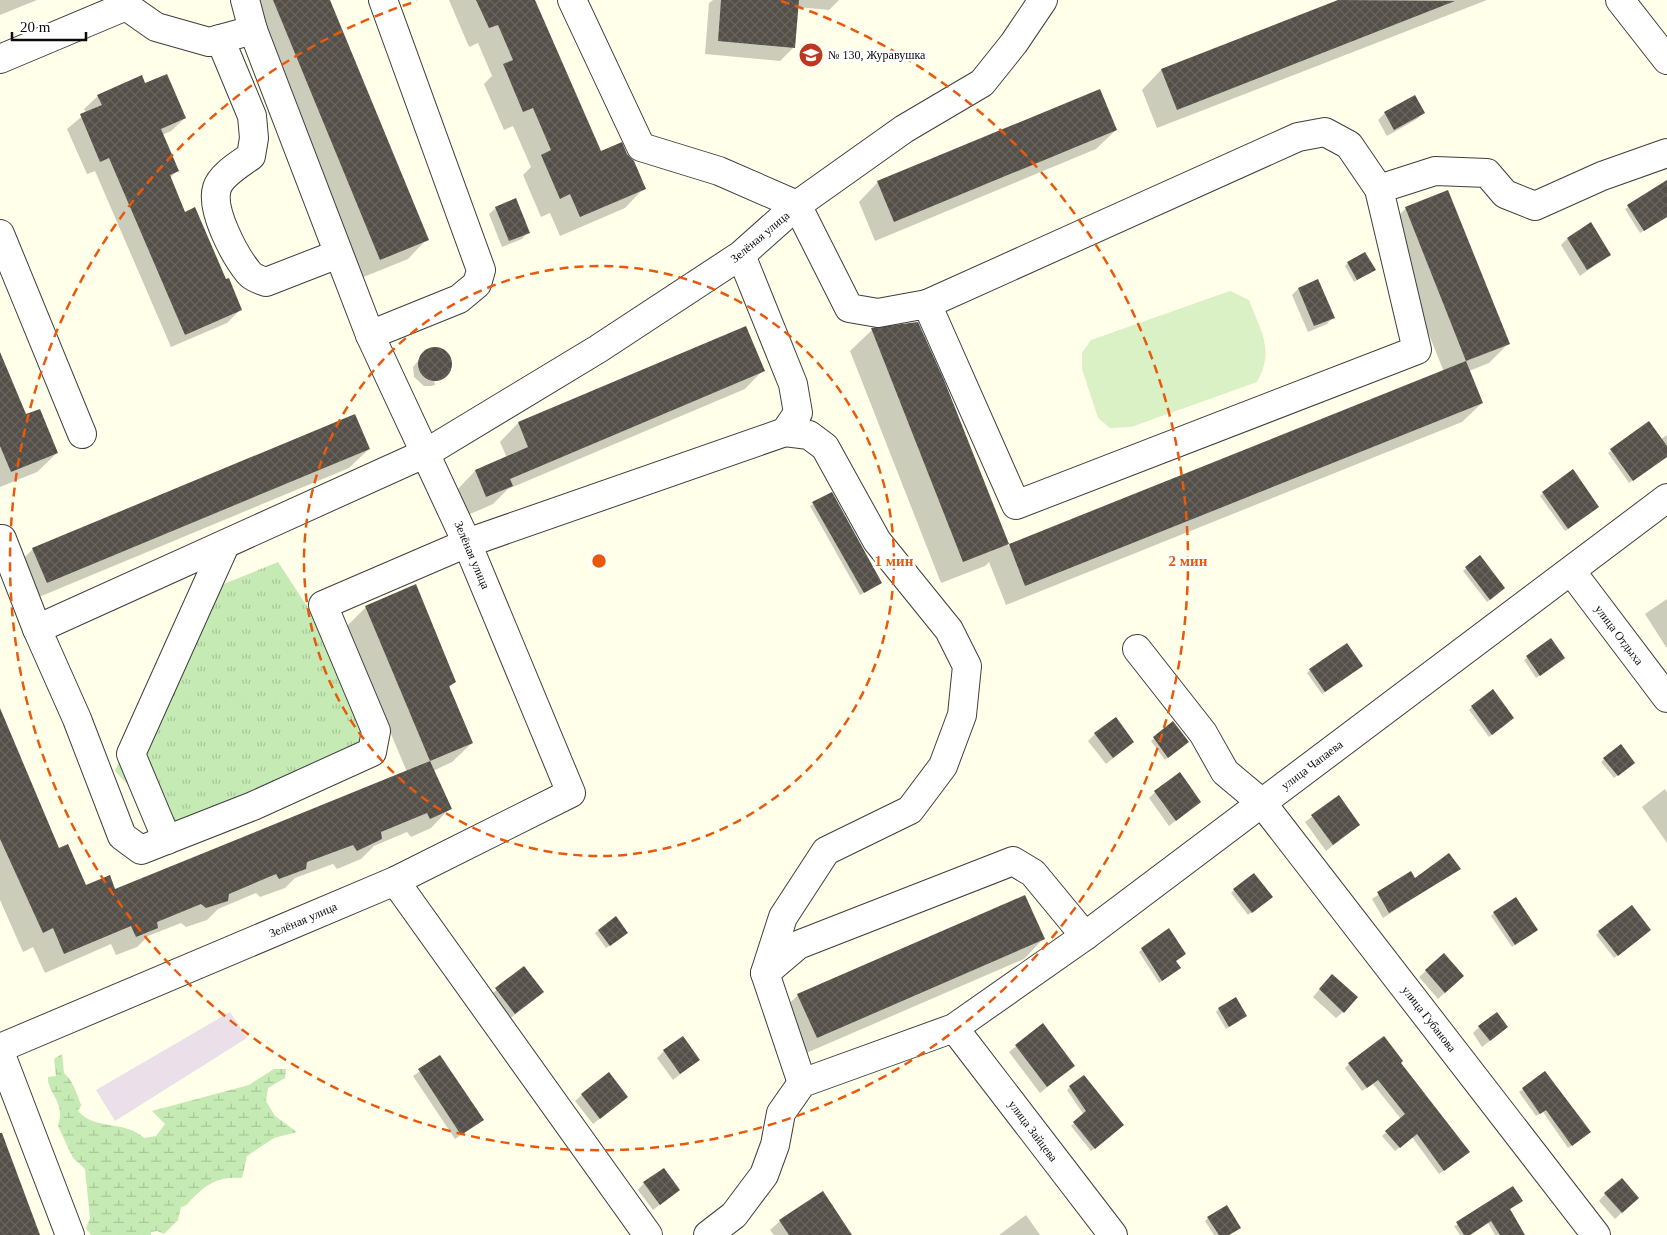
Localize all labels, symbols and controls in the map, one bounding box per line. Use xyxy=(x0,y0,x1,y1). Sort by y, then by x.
scale bar xyxy=(12,10,86,42)
text: 20 m xyxy=(20,19,51,35)
school or university icon: № 130, Журавушка xyxy=(798,42,824,68)
place label: № 130, Журавушка xyxy=(828,48,926,62)
street label: Зелёная улица xyxy=(728,208,793,266)
street label: Зелёная улица xyxy=(451,519,493,592)
centre of rings xyxy=(590,552,608,570)
text: 1 мин xyxy=(875,553,914,569)
text: 2 мин xyxy=(1169,553,1208,569)
street label: улица Отдыха xyxy=(1592,602,1647,668)
street label: улица Чапаева xyxy=(1278,737,1346,793)
street label: Зелёная улица xyxy=(267,899,340,941)
street label: улица Губанова xyxy=(1399,983,1459,1055)
street label: улица Зайцева xyxy=(1005,1098,1061,1165)

